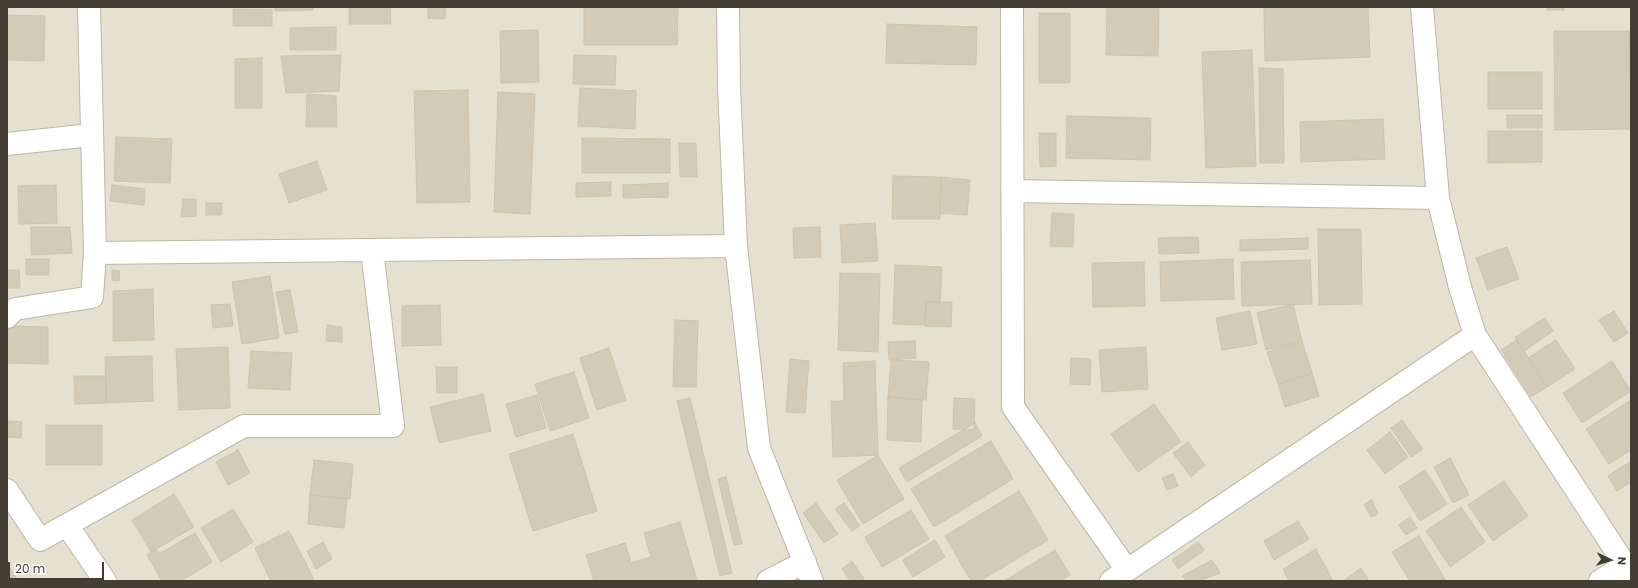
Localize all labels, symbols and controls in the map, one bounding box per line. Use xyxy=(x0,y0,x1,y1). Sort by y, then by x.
north arrow xyxy=(1590,540,1630,580)
scale bar xyxy=(10,554,106,580)
text: N xyxy=(1614,556,1630,566)
text: 20 m xyxy=(15,560,45,577)

